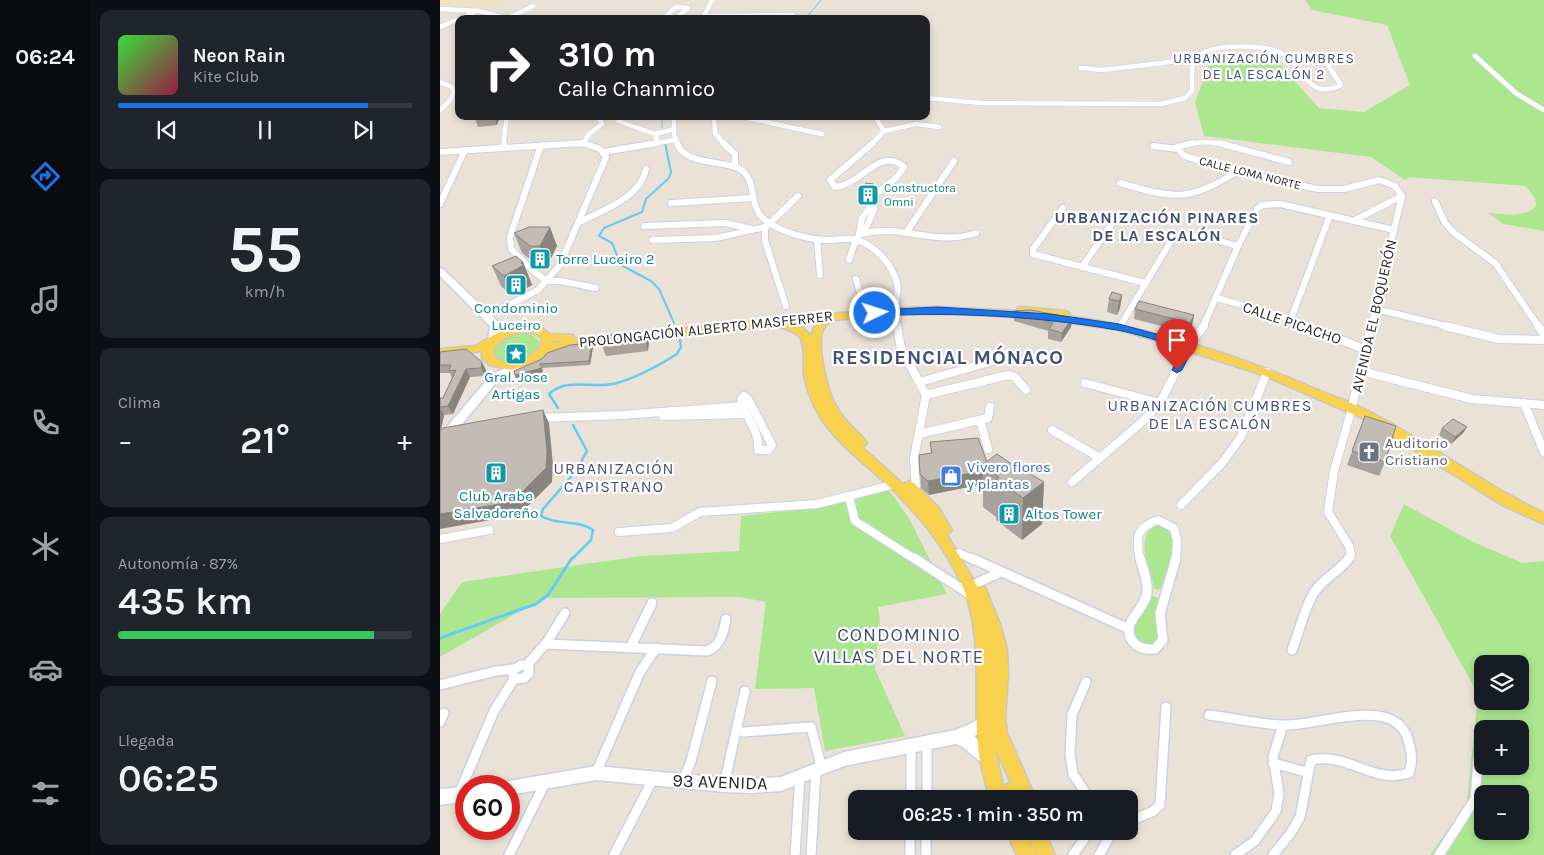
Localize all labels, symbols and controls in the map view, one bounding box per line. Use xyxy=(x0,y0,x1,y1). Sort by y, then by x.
text: 310 m xyxy=(558,34,656,75)
icon: right xyxy=(475,35,540,100)
text: 06:24 xyxy=(15,44,75,70)
text: Neon Rain xyxy=(193,45,286,67)
district label: URBANIZACIÓN CUMBRES DE LA ESCALÓN 2 xyxy=(1173,50,1355,83)
text: Kite Club xyxy=(193,67,259,86)
text: Calle Chanmico xyxy=(558,76,715,102)
icon: previous xyxy=(153,116,181,144)
icon: pause xyxy=(251,116,279,144)
icon: next xyxy=(349,116,377,144)
street label: CALLE LOMA NORTE xyxy=(1198,154,1302,192)
icon: directions xyxy=(28,159,63,194)
place label: Constructora Omni xyxy=(884,181,956,209)
building icon: Constructora Omni xyxy=(856,183,880,207)
district label: URBANIZACIÓN PINARES DE LA ESCALÓN xyxy=(1054,208,1260,245)
text: 55 xyxy=(227,211,303,287)
street label: AVENIDA EL BOQUERÓN xyxy=(1348,238,1400,394)
building icon: Torre Luceiro 2 xyxy=(528,247,552,271)
place label: Torre Luceiro 2 xyxy=(556,250,655,268)
building icon: Condominio Luceiro xyxy=(504,273,528,297)
icon: music xyxy=(28,282,63,317)
text: km/h xyxy=(245,282,285,301)
position arrow xyxy=(848,286,900,338)
street label: CALLE PICACHO xyxy=(1240,298,1344,348)
place label: Condominio Luceiro xyxy=(474,299,558,334)
street label: PROLONGACIÓN ALBERTO MASFERRER xyxy=(578,307,834,351)
pin xyxy=(1156,319,1198,370)
icon: arrive xyxy=(1163,326,1191,354)
place icon: Gral. Jose Artigas xyxy=(504,342,528,366)
district label: RESIDENCIAL MÓNACO xyxy=(832,345,1064,369)
place label: Gral. Jose Artigas xyxy=(484,368,548,403)
text: Clima xyxy=(118,393,161,412)
district label: URBANIZACIÓN CUMBRES DE LA ESCALÓN xyxy=(1107,396,1313,433)
icon: phone xyxy=(28,405,63,440)
text: 21° xyxy=(240,418,290,463)
text: − xyxy=(118,424,133,457)
text: + xyxy=(397,424,412,457)
place label: Auditorio Cristiano xyxy=(1385,434,1448,469)
church icon: Auditorio Cristiano xyxy=(1357,440,1381,464)
place label: Vivero flores y plantas xyxy=(966,458,1051,493)
district label: URBANIZACIÓN CAPISTRANO xyxy=(553,459,675,496)
building icon: Club Arabe Salvadoreño xyxy=(484,461,508,485)
shop icon: Vivero flores y plantas xyxy=(939,464,963,488)
place label: Club Arabe Salvadoreño xyxy=(454,487,538,522)
building icon: Altos Tower xyxy=(997,502,1021,526)
place label: Altos Tower xyxy=(1025,505,1102,523)
icon: climate xyxy=(28,529,63,564)
text: Autonomía · 87% xyxy=(118,554,238,573)
text: 435 km xyxy=(118,579,253,624)
district label: CONDOMINIO VILLAS DEL NORTE xyxy=(814,624,984,668)
icon: car xyxy=(28,652,63,687)
map controls xyxy=(1474,655,1529,840)
button: layers xyxy=(1474,655,1529,710)
button: + xyxy=(1474,720,1529,775)
text: Llegada xyxy=(118,731,174,750)
text: 06:25 xyxy=(118,756,219,801)
street label: 93 AVENIDA xyxy=(672,769,768,795)
speed limit sign: 60 xyxy=(455,775,520,840)
icon: filters xyxy=(28,776,63,811)
button: − xyxy=(1474,785,1529,840)
text: 06:25 · 1 min · 350 m xyxy=(902,804,1084,826)

